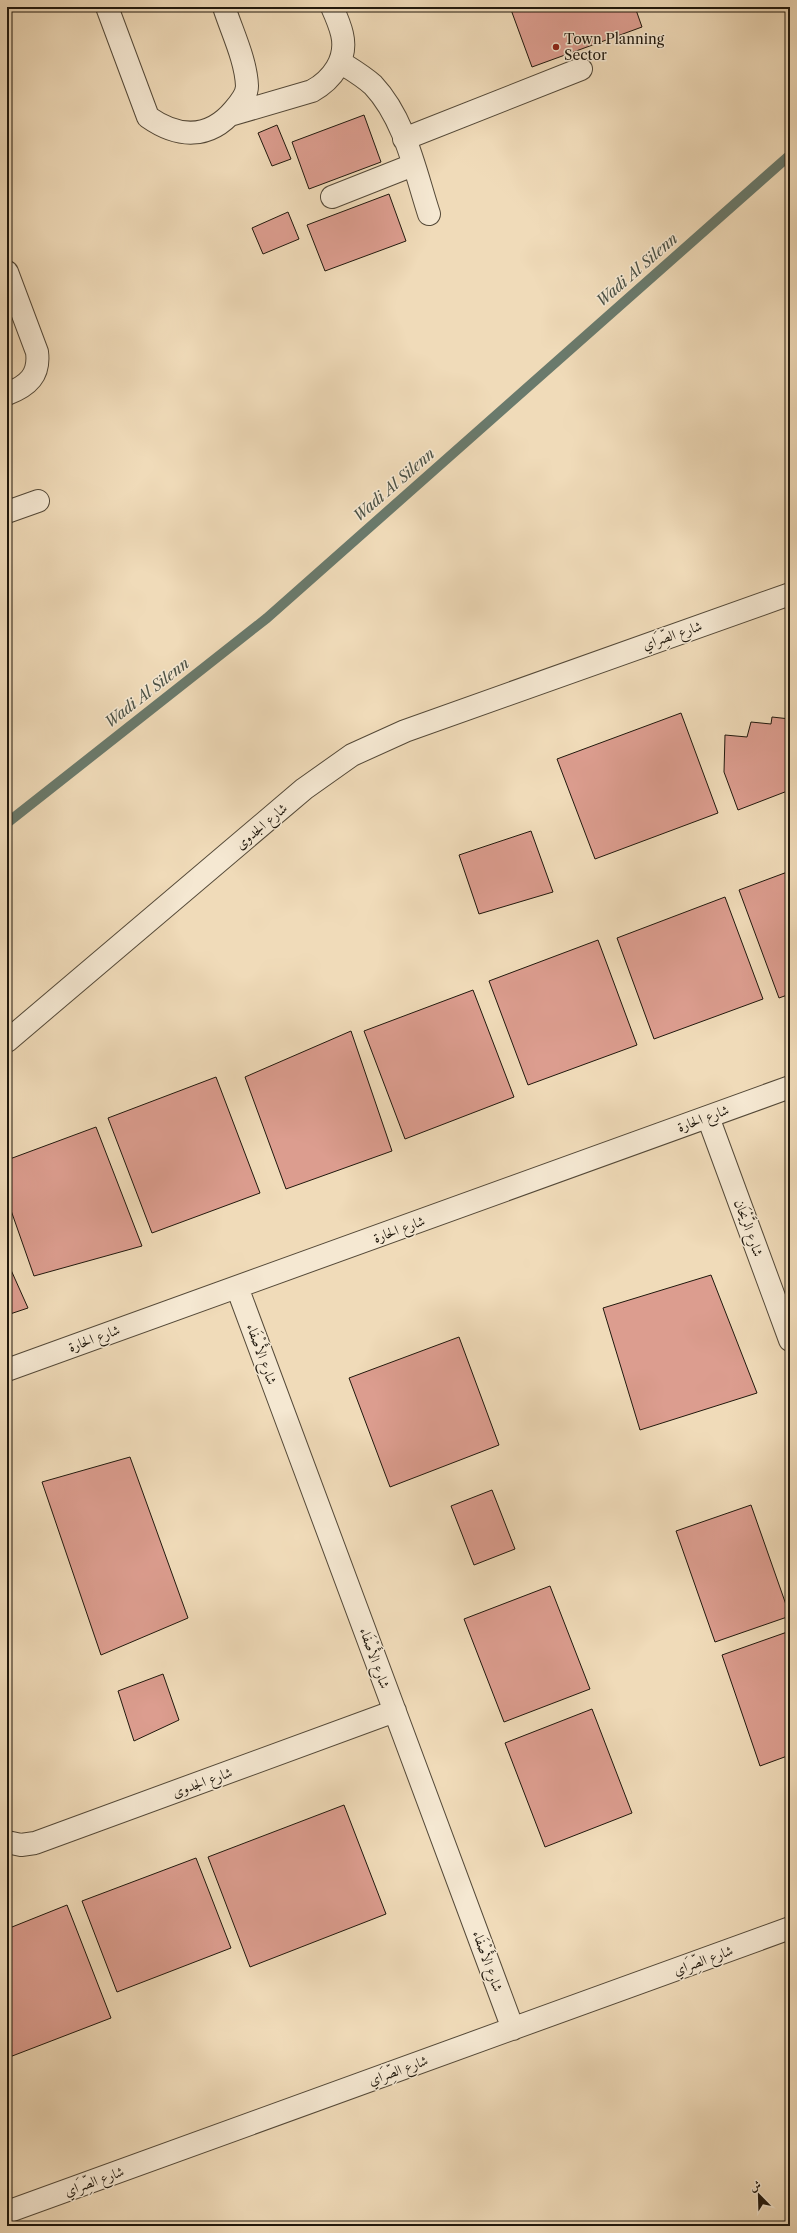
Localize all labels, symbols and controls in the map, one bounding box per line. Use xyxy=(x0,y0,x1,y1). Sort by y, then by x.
place label: Town Planning Sector xyxy=(564,30,665,64)
marker: Town Planning Sector xyxy=(551,42,561,52)
water label: Wadi Al Silenn xyxy=(592,229,681,310)
water label: Wadi Al Silenn xyxy=(349,444,438,525)
street label: شارع الصِّرَاي xyxy=(639,615,705,656)
water label: Wadi Al Silenn xyxy=(101,654,193,732)
street label: شارع الجدوى xyxy=(231,799,293,855)
street label: شارع الحارة xyxy=(675,1100,732,1138)
street label: شارع الرَّيْحَان xyxy=(728,1196,770,1260)
street label: شارع الحارة xyxy=(371,1211,428,1249)
street label: شارع الحارة xyxy=(66,1320,123,1358)
street label: شارع الأَصْفَاء xyxy=(240,1320,284,1388)
street label: شارع الأَصْفَاء xyxy=(353,1624,397,1692)
street label: شارع الجدوى xyxy=(169,1763,236,1804)
street label: شارع الأَصْفَاء xyxy=(466,1927,510,1995)
street label: شارع الصِّرَاي xyxy=(670,1940,736,1982)
street label: شارع الصِّرَاي xyxy=(365,2050,431,2092)
street label: شارع الصِّرَاي xyxy=(61,2161,127,2203)
north arrow xyxy=(739,2175,779,2215)
text: ش xyxy=(747,2177,763,2194)

